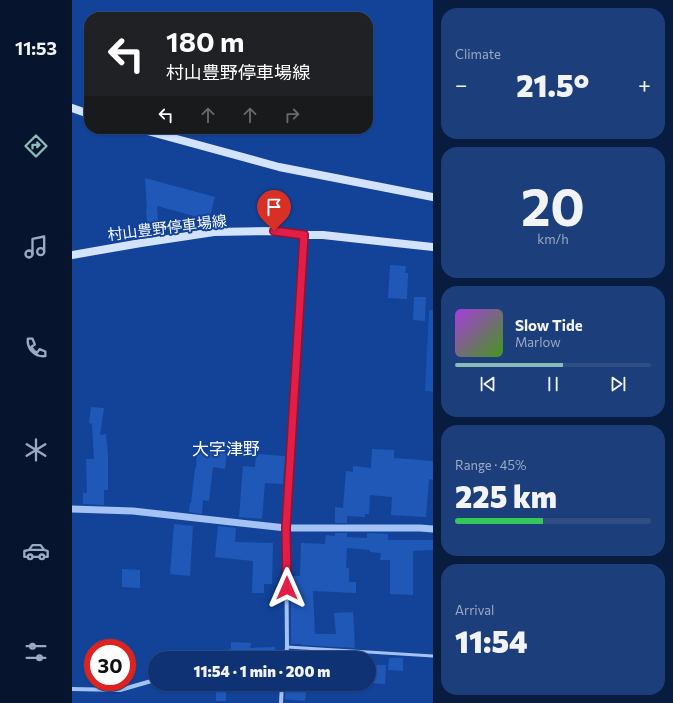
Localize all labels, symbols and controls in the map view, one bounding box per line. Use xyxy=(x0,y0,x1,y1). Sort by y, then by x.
text: 180 m xyxy=(166,24,244,58)
icon: left xyxy=(100,28,152,80)
text: 11:53 xyxy=(15,37,57,59)
text: Climate xyxy=(455,46,501,62)
text: 村山豊野停車場線 xyxy=(166,61,310,83)
text: 21.5° xyxy=(516,66,589,103)
text: − xyxy=(455,71,468,98)
text: + xyxy=(638,71,651,98)
icon: left xyxy=(155,104,177,126)
icon: ahead xyxy=(197,104,219,126)
icon: ahead xyxy=(239,104,261,126)
icon: right xyxy=(281,104,303,126)
icon: directions xyxy=(22,132,50,160)
text: 20 xyxy=(521,173,585,237)
pin xyxy=(257,190,291,231)
icon: arrive xyxy=(263,196,285,218)
street label: 村山豊野停車場線 xyxy=(106,211,228,243)
text: km/h xyxy=(537,231,569,247)
icon: music xyxy=(22,233,50,261)
text: Slow Tide xyxy=(515,316,583,334)
icon: phone xyxy=(22,334,50,362)
text: Marlow xyxy=(515,334,561,350)
icon: previous xyxy=(477,373,499,395)
icon: pause xyxy=(542,373,564,395)
icon: next xyxy=(607,373,629,395)
icon: climate xyxy=(22,436,50,464)
district label: 大字津野 xyxy=(192,438,260,459)
text: Range · 45% xyxy=(455,457,526,473)
text: 225 km xyxy=(455,477,557,514)
icon: car xyxy=(22,537,50,565)
position arrow xyxy=(266,567,308,609)
text: Arrival xyxy=(455,602,494,618)
text: 11:54 xyxy=(455,622,528,659)
icon: filters xyxy=(22,638,50,666)
speed limit sign: 30 xyxy=(84,639,136,691)
text: 11:54 · 1 min · 200 m xyxy=(194,662,330,680)

